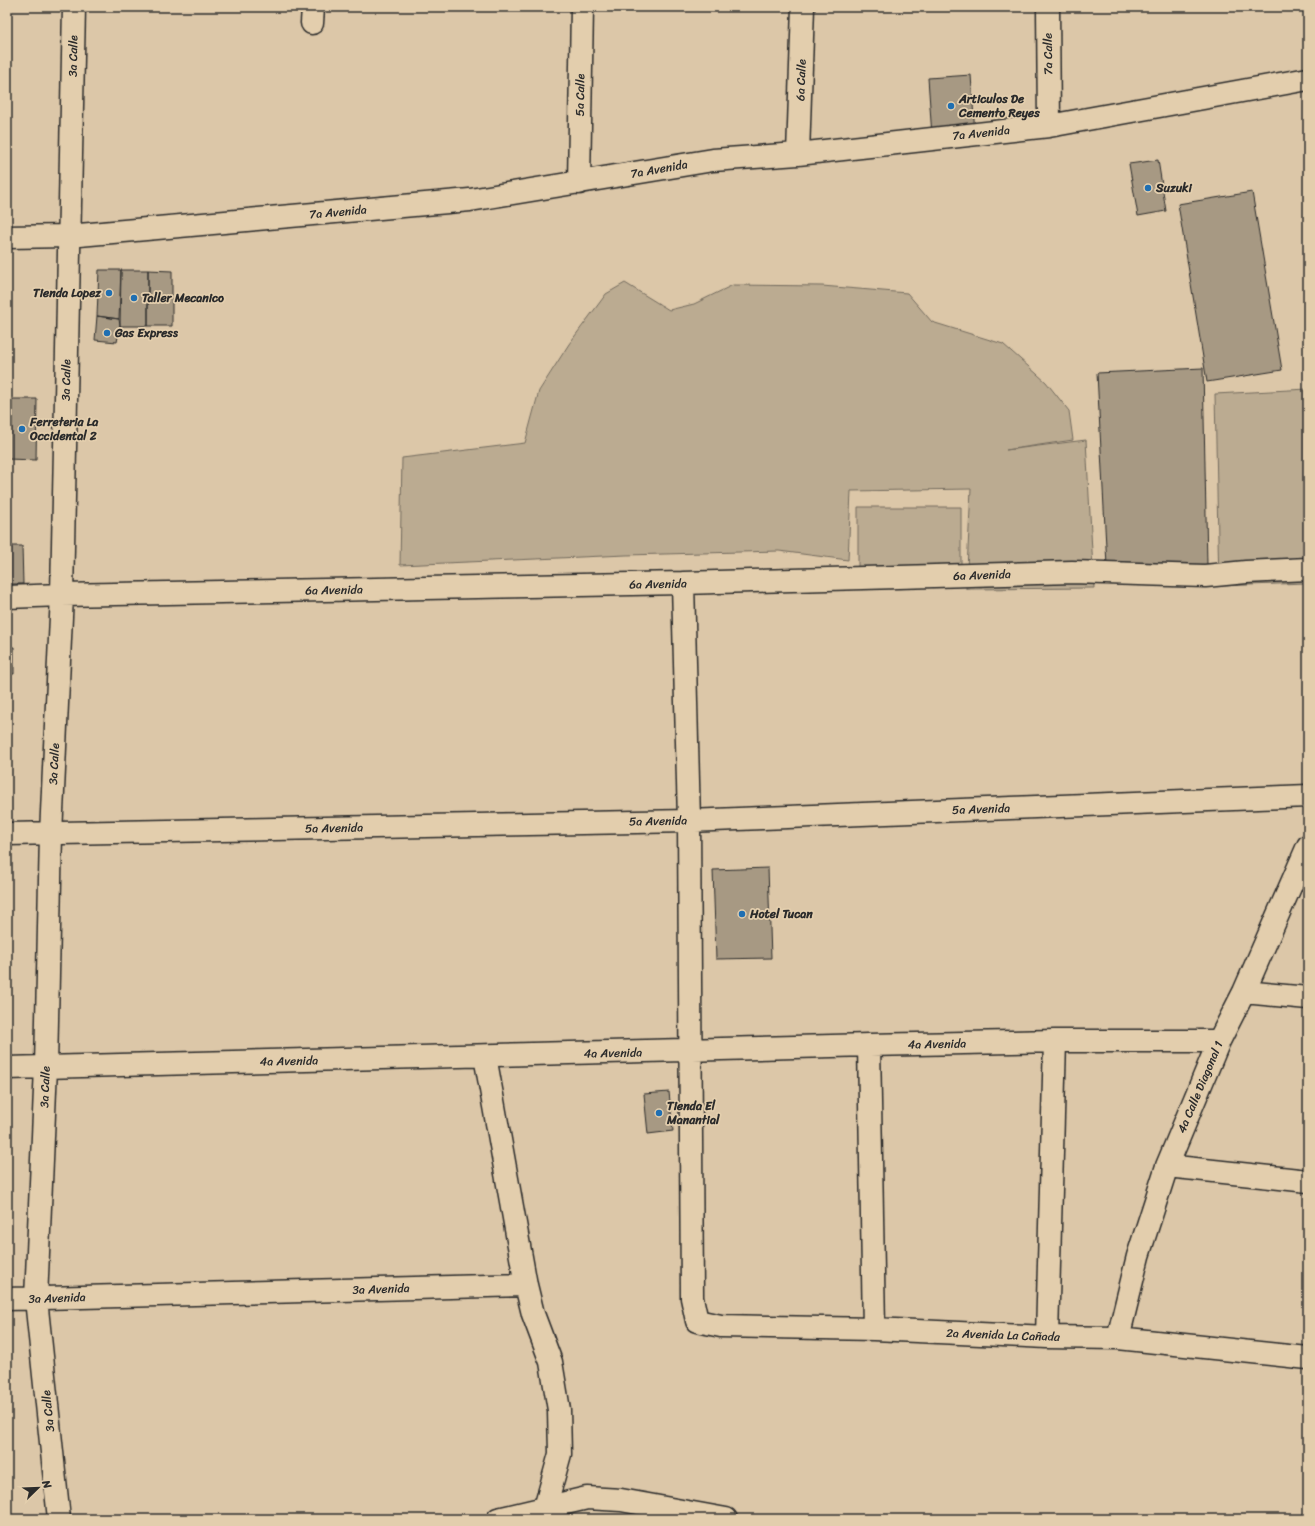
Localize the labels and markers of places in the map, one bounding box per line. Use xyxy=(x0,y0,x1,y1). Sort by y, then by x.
place label: Articulos De Cemento Reyes xyxy=(958,88,1040,124)
marker: Articulos De Cemento Reyes xyxy=(946,101,956,111)
place label: Suzuki xyxy=(1155,177,1192,199)
marker: Suzuki xyxy=(1143,183,1153,193)
place label: Tienda Lopez xyxy=(33,282,102,304)
place label: Taller Mecanico xyxy=(142,287,224,309)
marker: Tienda Lopez xyxy=(104,288,114,298)
marker: Taller Mecanico xyxy=(129,293,139,303)
place label: Gas Express xyxy=(114,322,179,344)
marker: Gas Express xyxy=(102,328,112,338)
place label: Ferreteria La Occidental 2 xyxy=(29,411,99,447)
marker: Ferreteria La Occidental 2 xyxy=(17,424,27,434)
place label: Hotel Tucan xyxy=(749,903,813,925)
marker: Hotel Tucan xyxy=(737,909,747,919)
place label: Tienda El Manantial xyxy=(666,1095,720,1131)
marker: Tienda El Manantial xyxy=(654,1108,664,1118)

